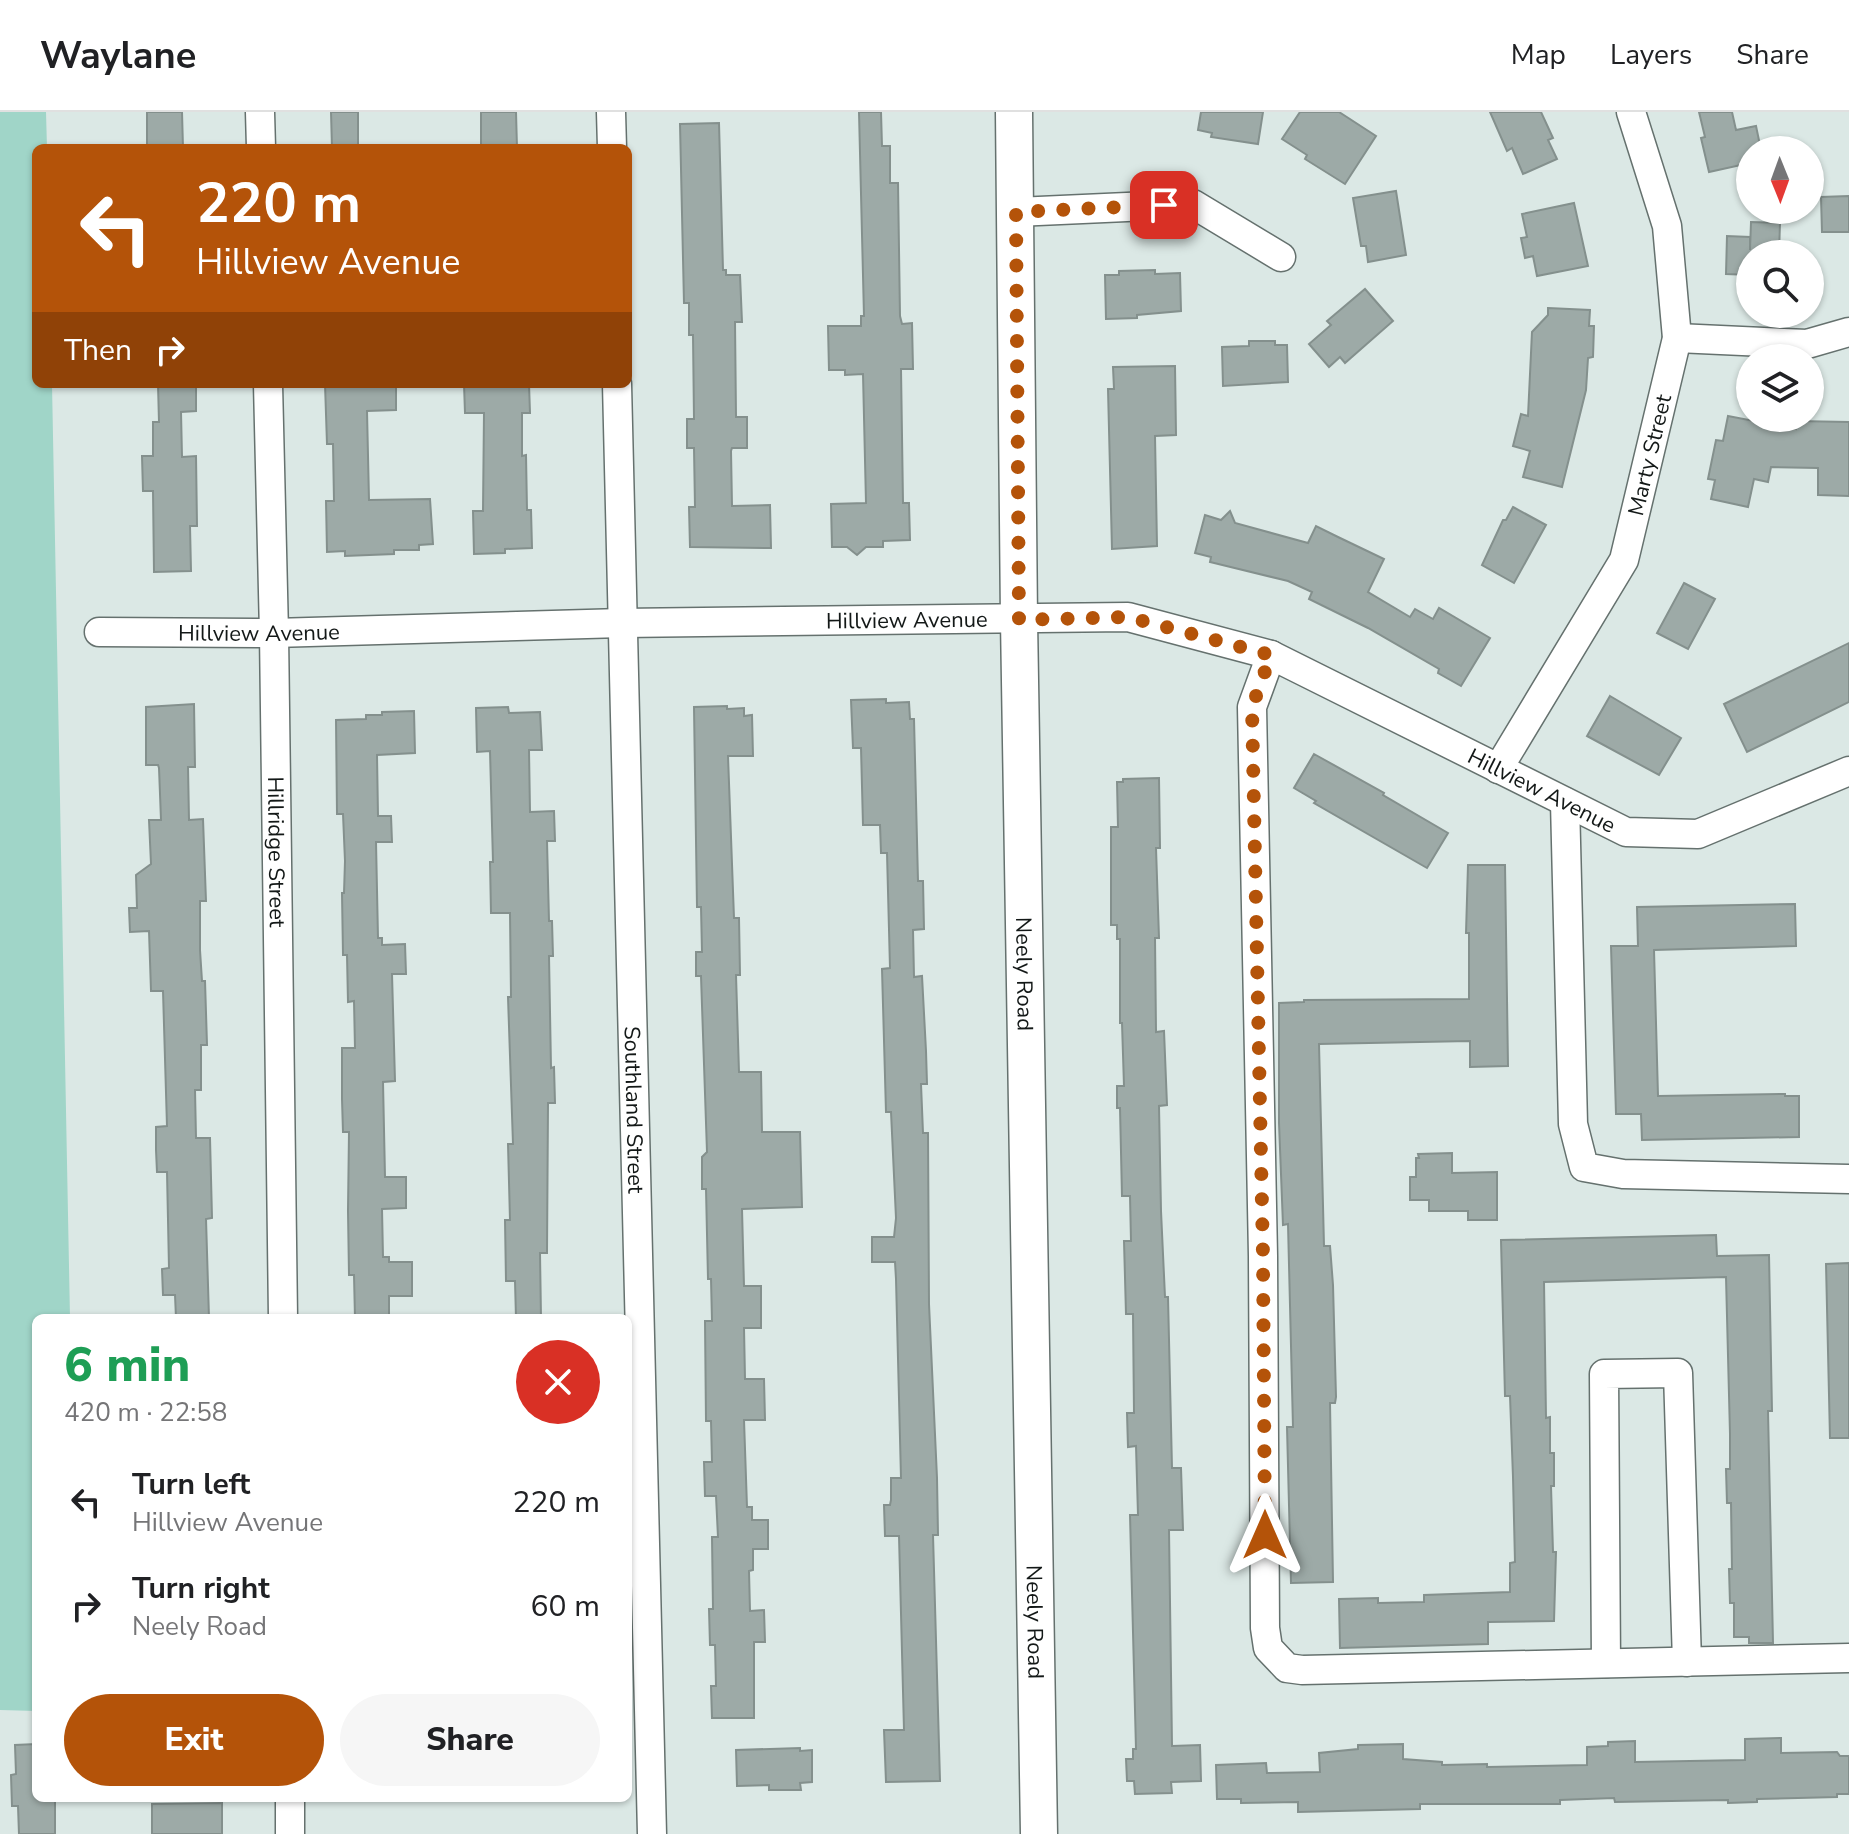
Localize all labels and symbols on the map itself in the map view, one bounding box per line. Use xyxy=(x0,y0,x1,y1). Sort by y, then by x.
north arrow xyxy=(1736,136,1824,224)
pin xyxy=(1130,171,1198,239)
street label: Marty Street xyxy=(1621,391,1679,519)
street label: Hillview Avenue xyxy=(826,605,988,637)
street label: Hillview Avenue xyxy=(178,617,340,649)
street label: Hillview Avenue xyxy=(1463,742,1621,841)
street label: Hillridge Street xyxy=(260,776,292,928)
street label: Neely Road xyxy=(1008,917,1040,1031)
street label: Southland Street xyxy=(617,1026,651,1194)
position arrow xyxy=(1223,1493,1307,1577)
street label: Neely Road xyxy=(1019,1565,1050,1679)

